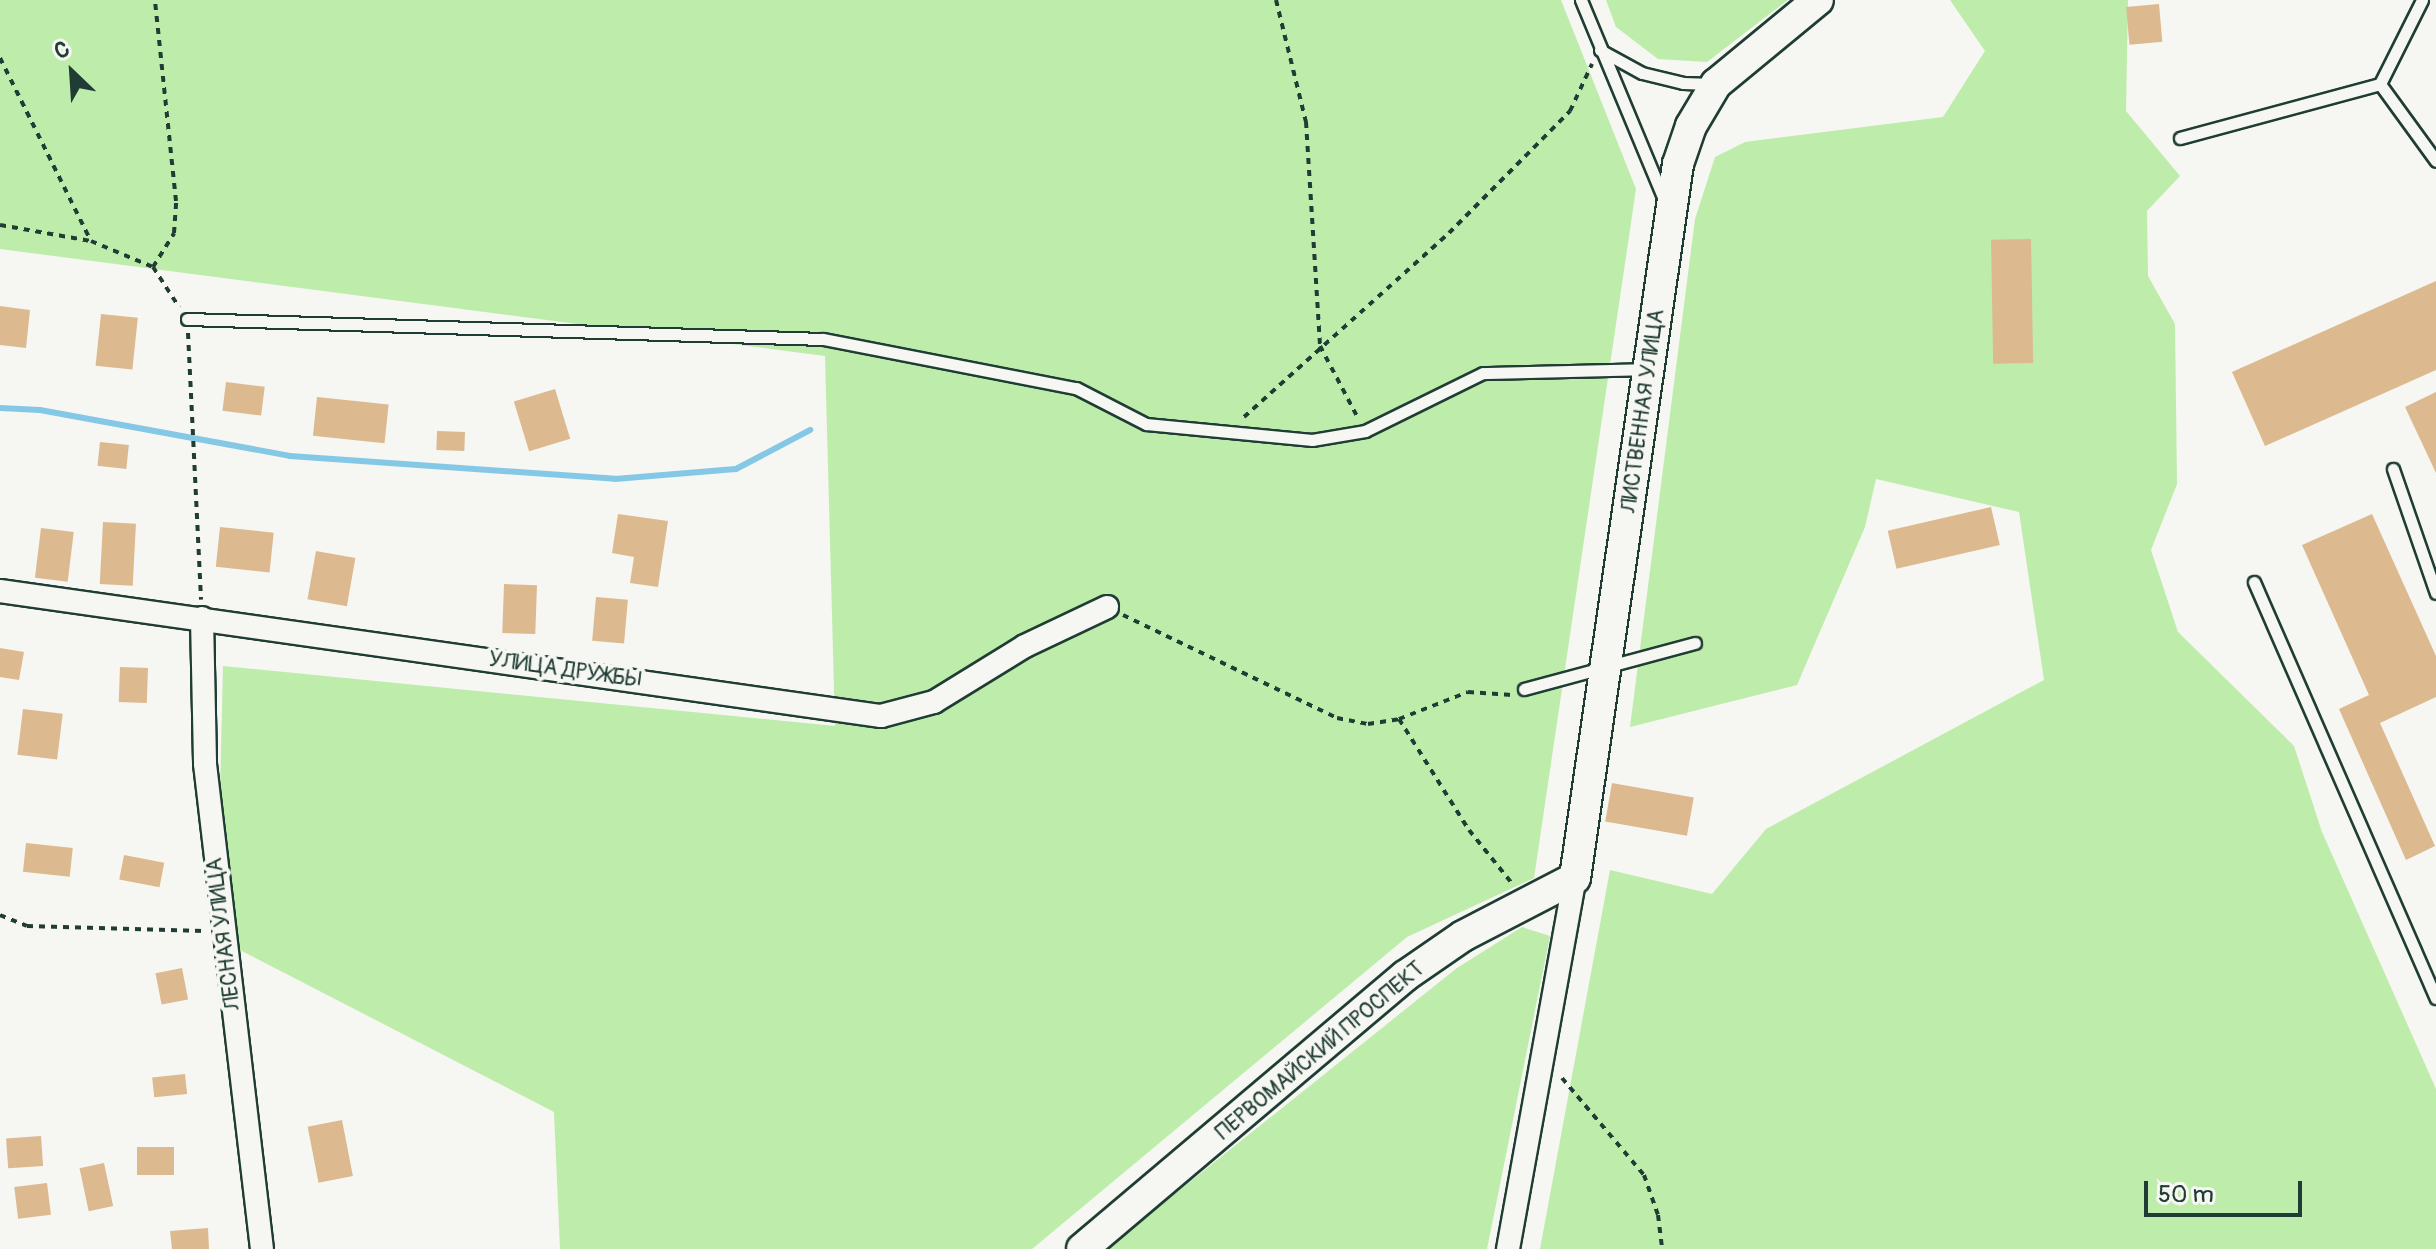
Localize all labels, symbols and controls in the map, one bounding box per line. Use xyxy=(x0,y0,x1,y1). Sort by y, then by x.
north arrow xyxy=(32,32,112,112)
text: С xyxy=(50,35,74,66)
street label: ЛИСТВЕННАЯ УЛИЦА xyxy=(1616,308,1670,514)
street label: УЛИЦА ДРУЖБЫ xyxy=(487,646,643,694)
street label: ЛЕСНАЯ УЛИЦА xyxy=(202,856,246,1012)
street label: ПЕРВОМАЙСКИЙ ПРОСПЕКТ xyxy=(1210,956,1430,1146)
scale bar xyxy=(2148,1165,2306,1215)
text: 50 m xyxy=(2158,1180,2214,1209)

